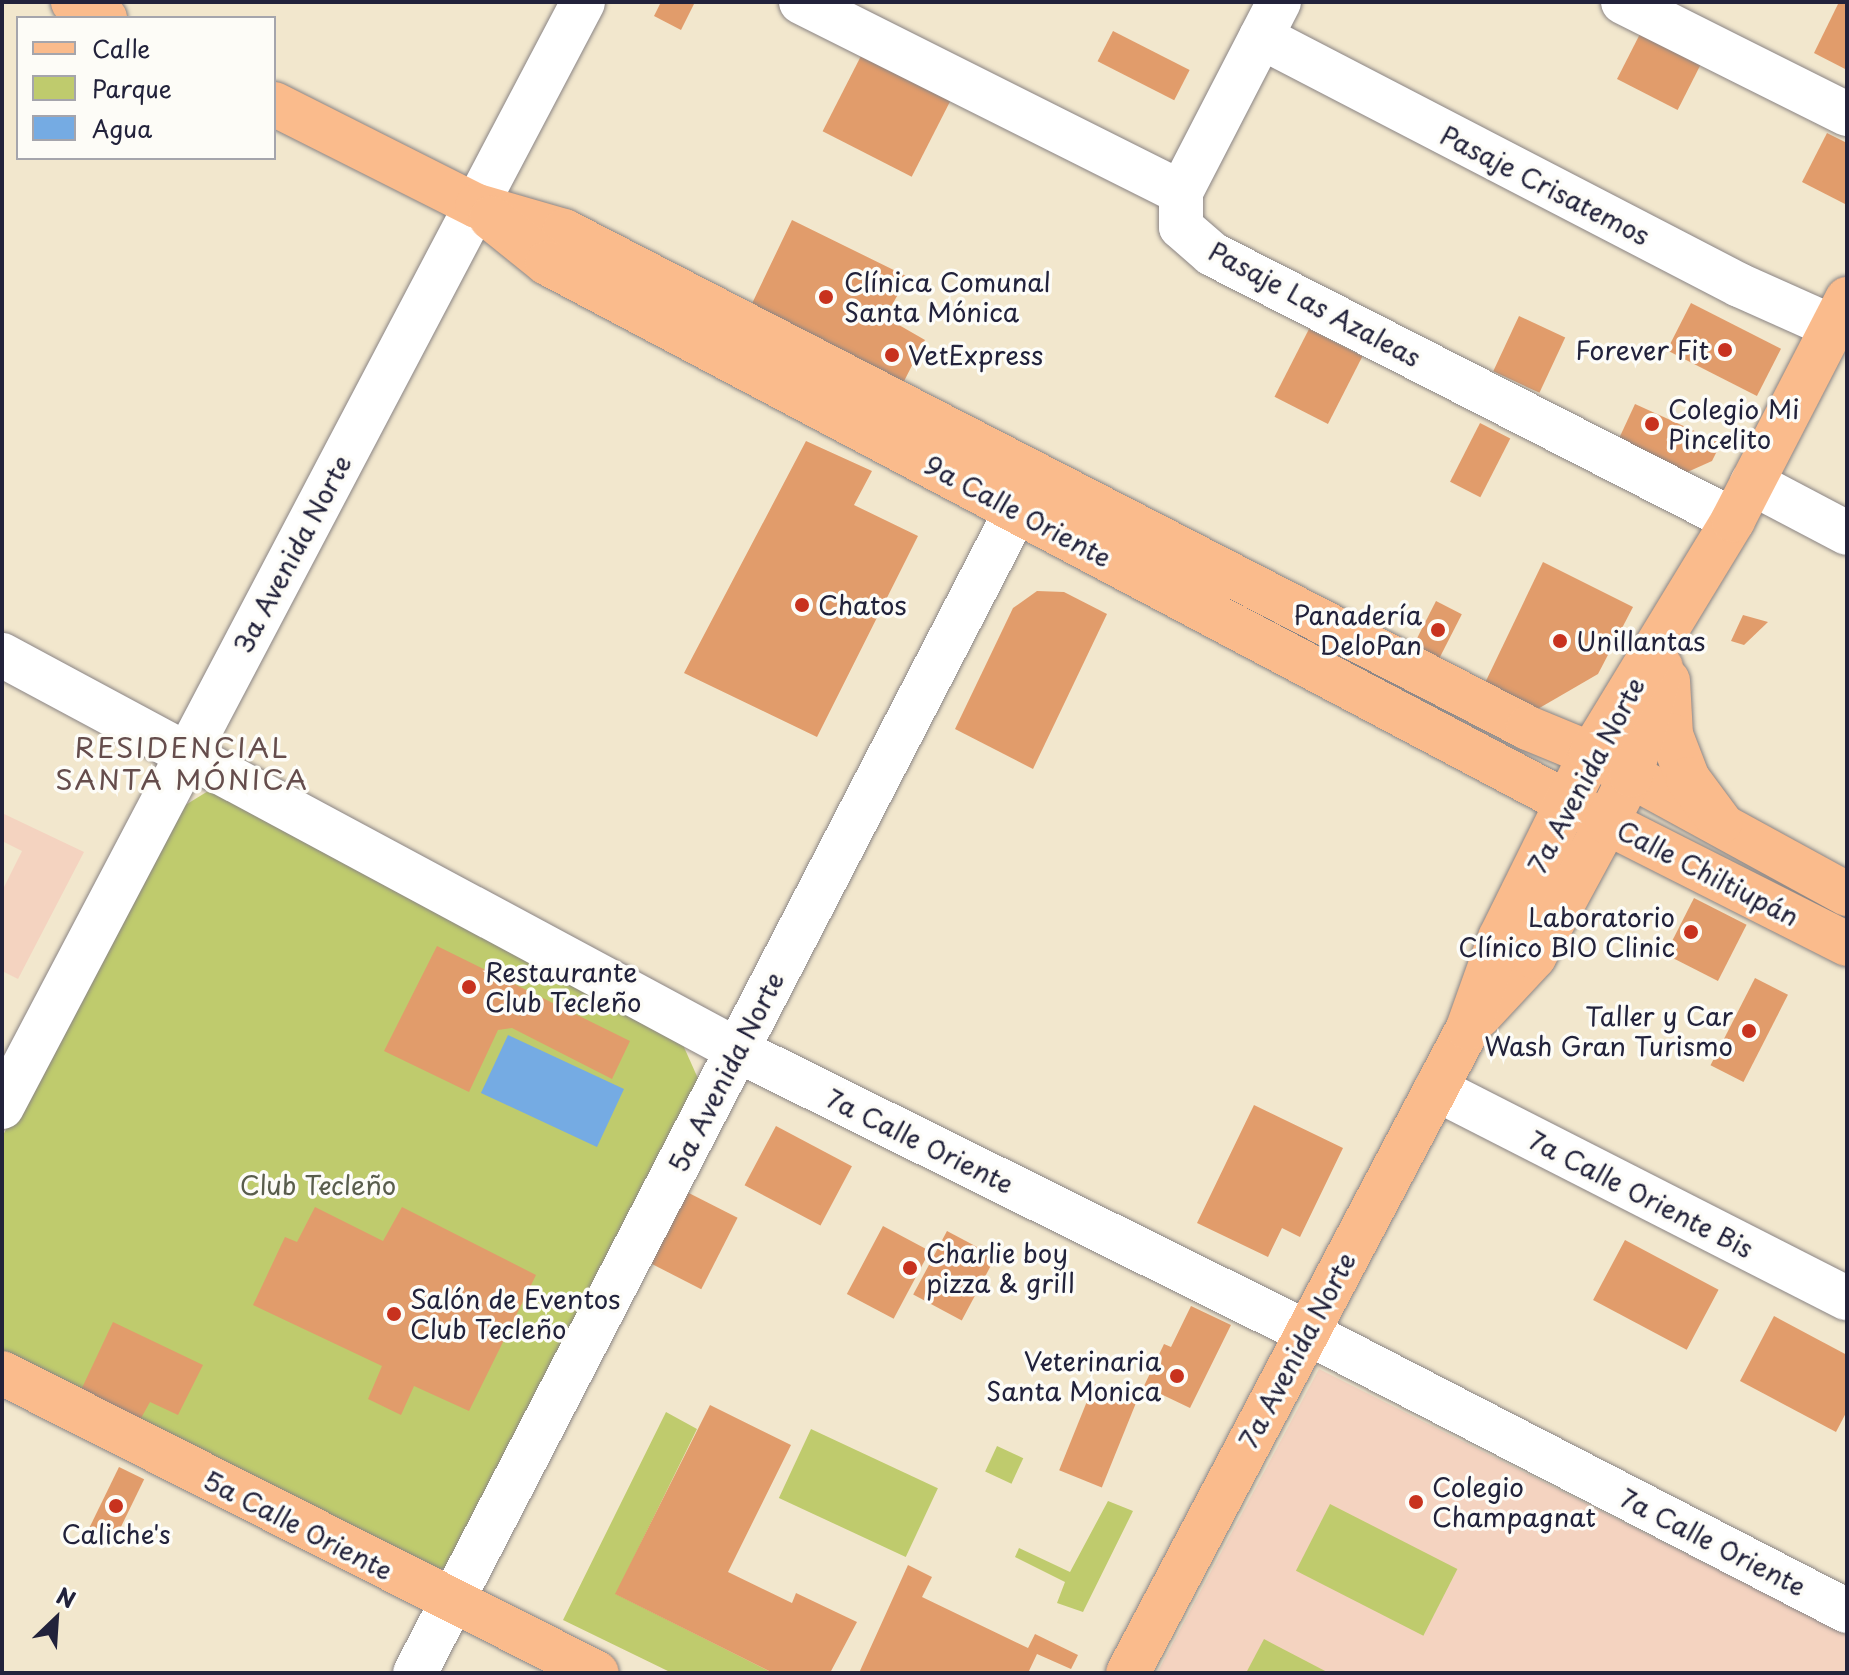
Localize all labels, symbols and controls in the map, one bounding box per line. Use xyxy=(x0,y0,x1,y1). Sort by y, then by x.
legend xyxy=(16,16,276,160)
text: Calle xyxy=(92,30,150,66)
text: Parque xyxy=(92,70,172,106)
text: Agua xyxy=(92,110,152,146)
street label: Pasaje Crisatemos xyxy=(1436,119,1654,251)
street label: Pasaje Las Azaleas xyxy=(1203,235,1427,373)
place label: Clínica Comunal Santa Mónica xyxy=(844,266,1051,328)
marker: Clínica Comunal Santa Mónica xyxy=(815,286,837,308)
place label: Forever Fit xyxy=(1576,334,1709,366)
place label: VetExpress xyxy=(908,339,1043,371)
marker: Forever Fit xyxy=(1716,341,1734,359)
marker: VetExpress xyxy=(883,346,901,364)
place label: Colegio Mi Pincelito xyxy=(1668,393,1800,454)
marker: Colegio Mi Pincelito xyxy=(1643,415,1661,433)
street label: 3a Avenida Norte xyxy=(226,449,358,659)
street label: 9a Calle Oriente xyxy=(921,449,1115,573)
place label: Chatos xyxy=(818,589,907,621)
marker: Chatos xyxy=(793,596,811,614)
place label: Panadería DeloPan xyxy=(1293,599,1422,660)
marker: Panadería DeloPan xyxy=(1429,621,1447,639)
place label: Unillantas xyxy=(1576,625,1705,657)
marker: Unillantas xyxy=(1551,632,1569,650)
street label: 7a Avenida Norte xyxy=(1521,672,1651,878)
district label: RESIDENCIAL SANTA MÓNICA xyxy=(56,730,308,796)
street label: Calle Chiltiupán xyxy=(1612,814,1804,932)
place label: Laboratorio Clínico BIO Clinic xyxy=(1457,901,1675,962)
marker: Laboratorio Clínico BIO Clinic xyxy=(1682,923,1700,941)
place label: Restaurante Club Tecleño xyxy=(485,956,641,1018)
street label: 5a Avenida Norte xyxy=(662,967,790,1177)
marker: Restaurante Club Tecleño xyxy=(460,978,478,996)
place label: Taller y Car Wash Gran Turismo xyxy=(1484,1000,1733,1062)
marker: Taller y Car Wash Gran Turismo xyxy=(1740,1022,1758,1040)
street label: 7a Calle Oriente xyxy=(822,1083,1018,1199)
street label: 7a Calle Oriente Bis xyxy=(1524,1124,1758,1264)
park label: Club Tecleño xyxy=(240,1169,396,1201)
place label: Charlie boy pizza & grill xyxy=(926,1237,1076,1298)
street label: 7a Avenida Norte xyxy=(1232,1247,1362,1453)
marker: Charlie boy pizza & grill xyxy=(901,1259,919,1277)
place label: Salón de Eventos Club Tecleño xyxy=(410,1283,623,1344)
marker: Salón de Eventos Club Tecleño xyxy=(385,1305,403,1323)
place label: Veterinaria Santa Monica xyxy=(985,1345,1161,1406)
marker: Veterinaria Santa Monica xyxy=(1168,1367,1186,1385)
street label: 5a Calle Oriente xyxy=(199,1464,397,1586)
place label: Colegio Champagnat xyxy=(1432,1471,1596,1532)
street label: 7a Calle Oriente xyxy=(1616,1482,1810,1602)
marker: Colegio Champagnat xyxy=(1407,1493,1425,1511)
marker: Caliche's xyxy=(107,1497,125,1515)
place label: Caliche's xyxy=(61,1518,171,1550)
text: N xyxy=(51,1578,81,1615)
north arrow xyxy=(16,1579,96,1659)

